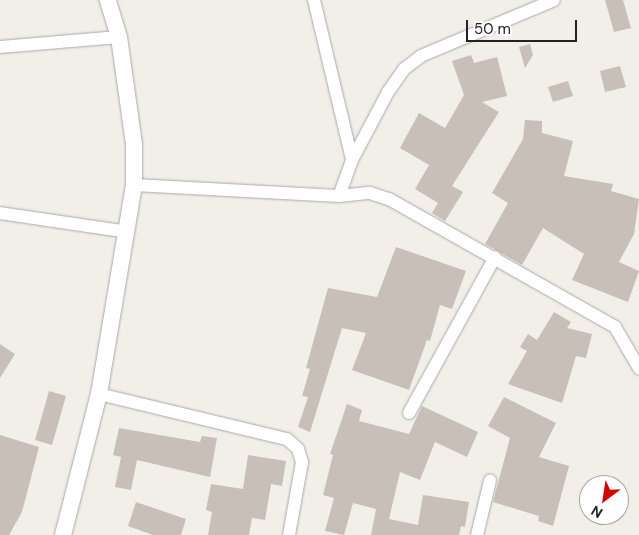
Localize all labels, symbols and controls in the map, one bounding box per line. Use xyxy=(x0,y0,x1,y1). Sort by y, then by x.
scale bar xyxy=(469,10,580,42)
text: 50 m xyxy=(474,19,511,39)
north arrow xyxy=(579,475,629,525)
text: N xyxy=(588,502,606,522)

